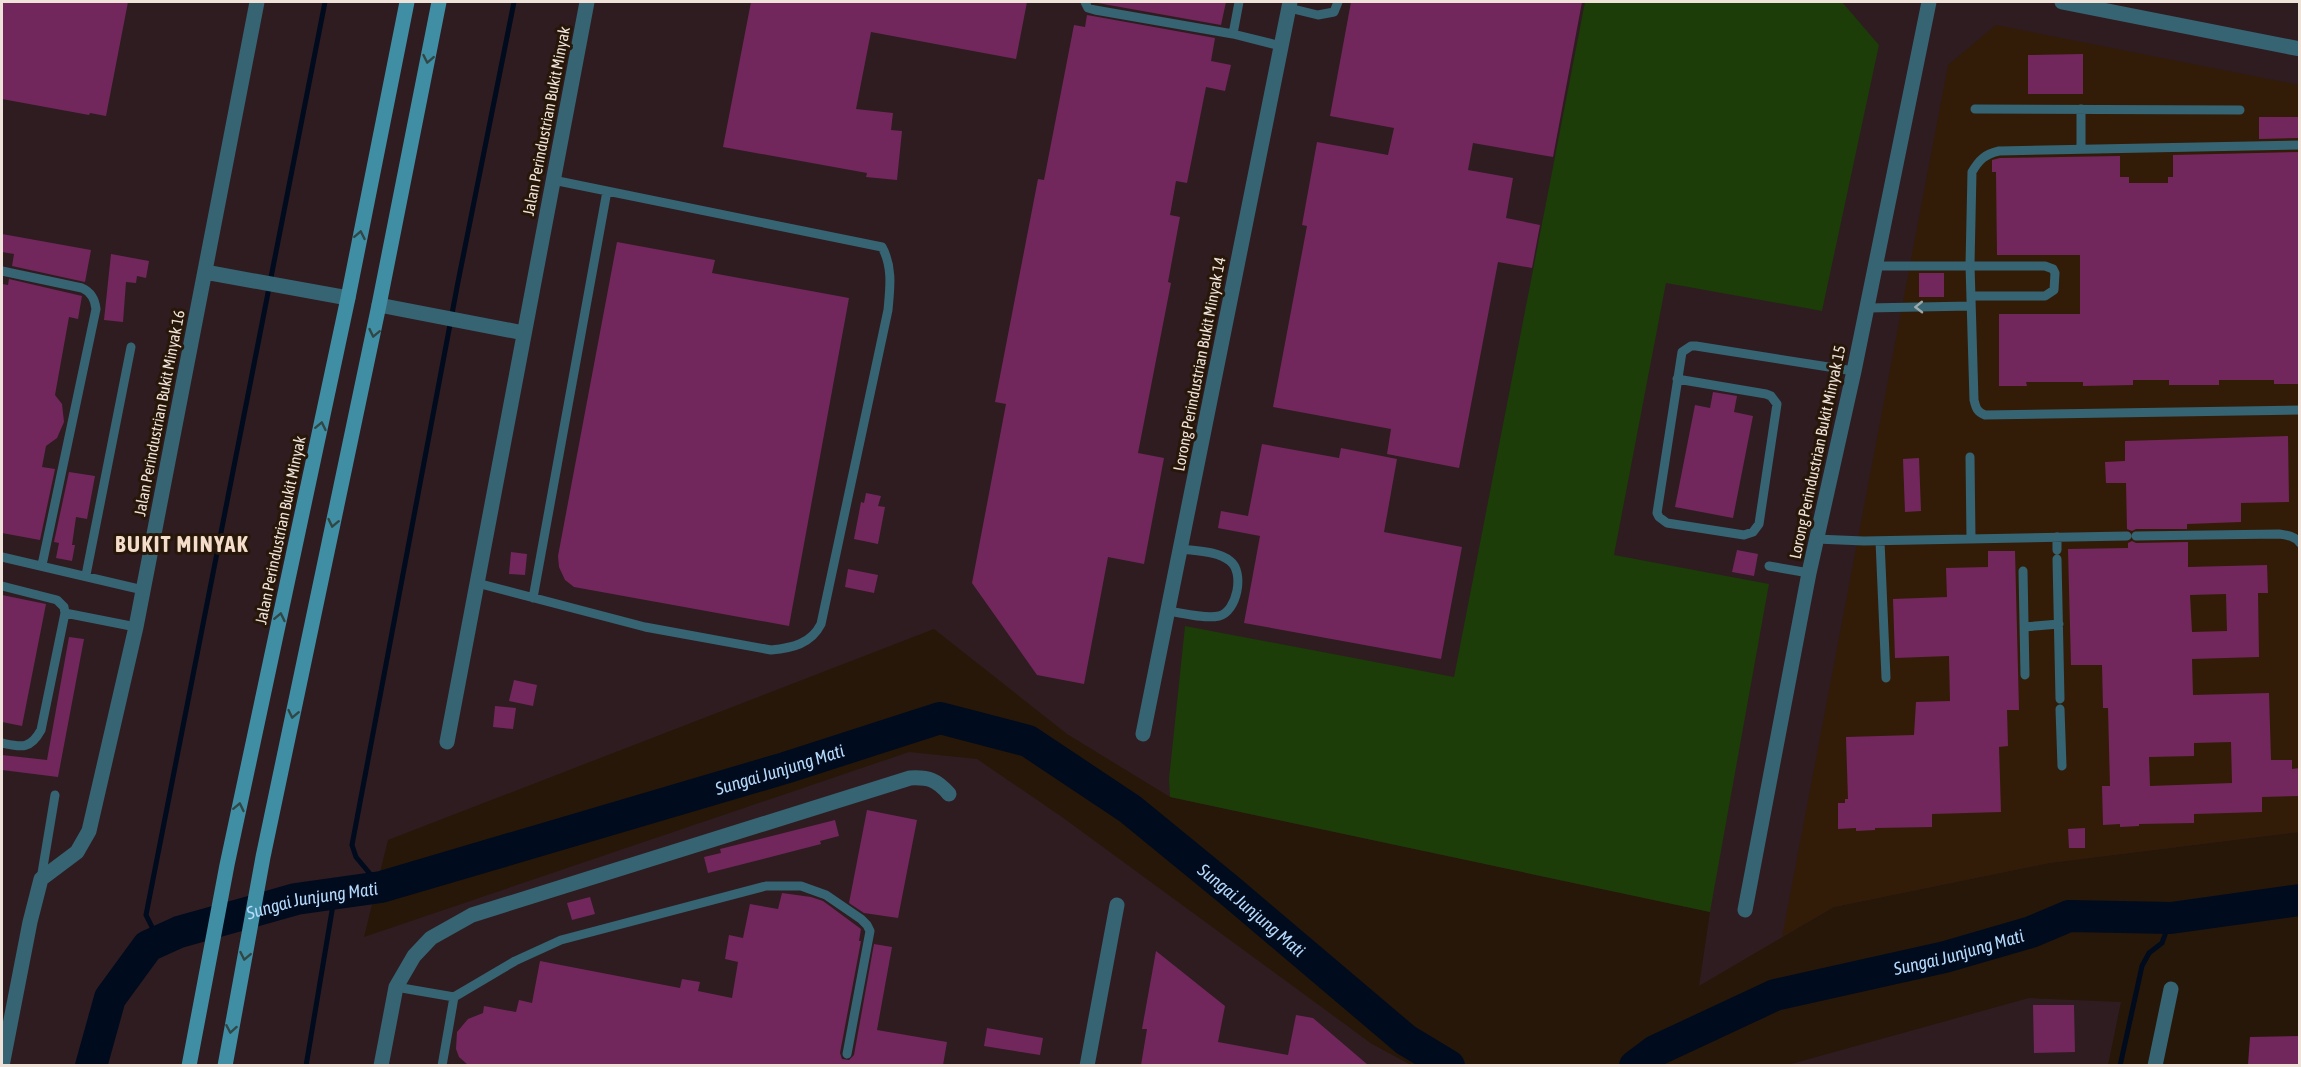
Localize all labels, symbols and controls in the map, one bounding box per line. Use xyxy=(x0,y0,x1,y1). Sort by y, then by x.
street label: Jalan Perindustrian Bukit Minyak xyxy=(519,25,574,217)
one-way arrow xyxy=(422,54,435,64)
one-way arrow xyxy=(353,230,366,240)
street label: Lorong Perindustrian Bukit Minyak 14 xyxy=(1169,255,1230,473)
one-way arrow xyxy=(1914,301,1923,313)
street label: Jalan Perindustrian Bukit Minyak 16 xyxy=(130,309,189,518)
one-way arrow xyxy=(368,327,381,337)
street label: Lorong Perindustrian Bukit Minyak 15 xyxy=(1786,344,1849,561)
one-way arrow xyxy=(313,421,326,431)
street label: Jalan Perindustrian Bukit Minyak xyxy=(251,434,310,626)
one-way arrow xyxy=(328,518,341,528)
district label: BUKIT MINYAK xyxy=(115,531,249,557)
one-way arrow xyxy=(273,612,286,622)
one-way arrow xyxy=(287,709,300,719)
water label: Sungai Junjung Mati xyxy=(712,739,846,799)
one-way arrow xyxy=(232,803,245,813)
water label: Sungai Junjung Mati xyxy=(1193,858,1310,961)
water label: Sungai Junjung Mati xyxy=(243,877,379,923)
water label: Sungai Junjung Mati xyxy=(1891,924,2026,979)
one-way arrow xyxy=(239,951,252,961)
one-way arrow xyxy=(225,1024,238,1034)

